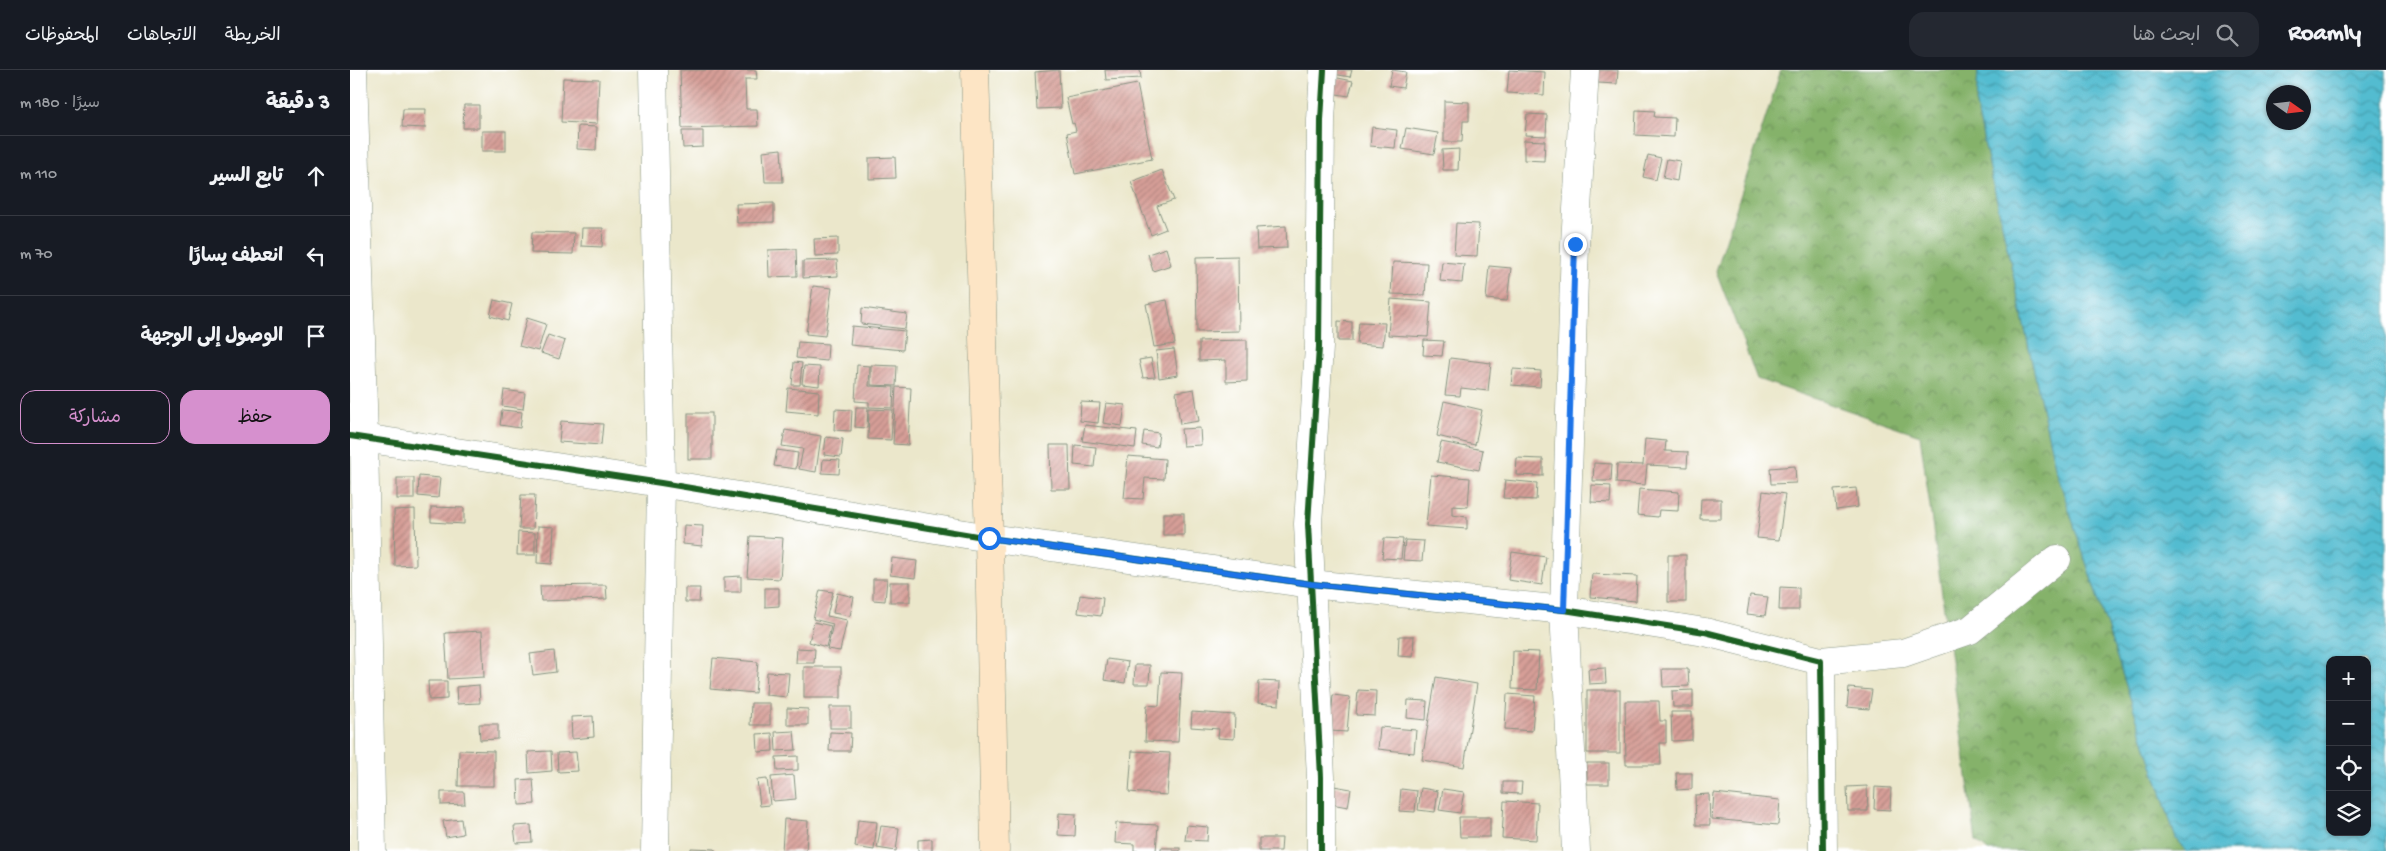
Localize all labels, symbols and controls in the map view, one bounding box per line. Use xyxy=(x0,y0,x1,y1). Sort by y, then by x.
search box xyxy=(1909,12,2259,57)
text: Roamly xyxy=(2289,20,2361,49)
icon: search xyxy=(2213,21,2241,49)
text: ابحث هنا xyxy=(2132,25,2201,48)
text: المحفوظات xyxy=(25,26,99,47)
text: الاتجاهات xyxy=(127,26,197,47)
text: الخريطة xyxy=(225,26,281,47)
north arrow xyxy=(2266,85,2311,130)
text: 3 دقيقة xyxy=(266,92,330,117)
text: سيرًا · 180 m xyxy=(20,95,100,114)
icon: ahead xyxy=(302,162,330,190)
text: 110 m xyxy=(20,166,57,185)
text: تابع السير xyxy=(211,166,283,189)
route end xyxy=(1564,233,1587,256)
icon: left xyxy=(302,242,330,270)
text: 70 m xyxy=(20,246,53,265)
text: انعطف يسارًا xyxy=(189,246,283,269)
icon: arrive xyxy=(302,322,330,350)
text: الوصول إلى الوجهة xyxy=(140,326,283,349)
button: مشاركة xyxy=(20,390,170,444)
button: حفظ xyxy=(180,390,330,444)
route start xyxy=(978,527,1001,550)
map controls xyxy=(2326,656,2371,836)
button: + xyxy=(2326,656,2371,701)
button: − xyxy=(2326,701,2371,746)
button: locate xyxy=(2326,746,2371,791)
button: layers xyxy=(2326,791,2371,836)

